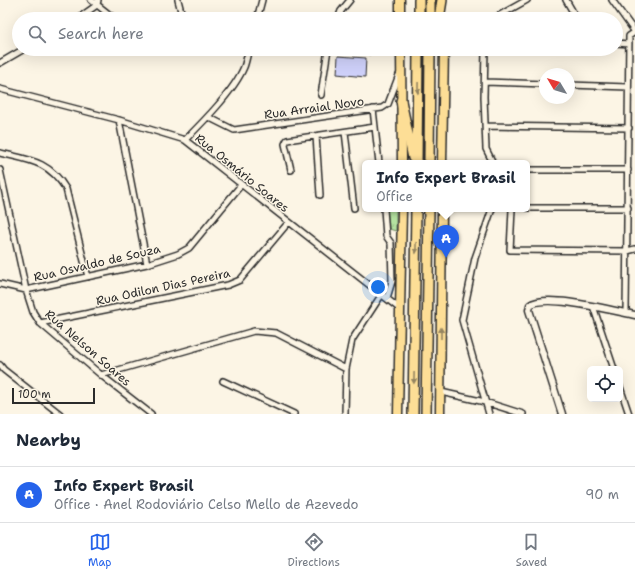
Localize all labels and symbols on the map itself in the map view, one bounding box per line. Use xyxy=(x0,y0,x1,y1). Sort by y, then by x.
north arrow xyxy=(539,68,575,104)
one-way arrow xyxy=(415,82,421,95)
street label: Rua Arraial Novo xyxy=(263,93,365,123)
street label: Rua Osmário Soares xyxy=(192,130,292,216)
pin: A xyxy=(433,225,459,258)
street label: Rua Osvaldo de Souza xyxy=(32,241,162,285)
one-way arrow xyxy=(413,242,419,255)
street label: Rua Odilon Dias Pereira xyxy=(94,265,232,309)
your location xyxy=(368,277,388,297)
street label: Rua Nelson Soares xyxy=(42,306,134,390)
one-way arrow xyxy=(438,326,444,339)
one-way arrow xyxy=(410,372,417,384)
scale bar xyxy=(12,386,95,405)

